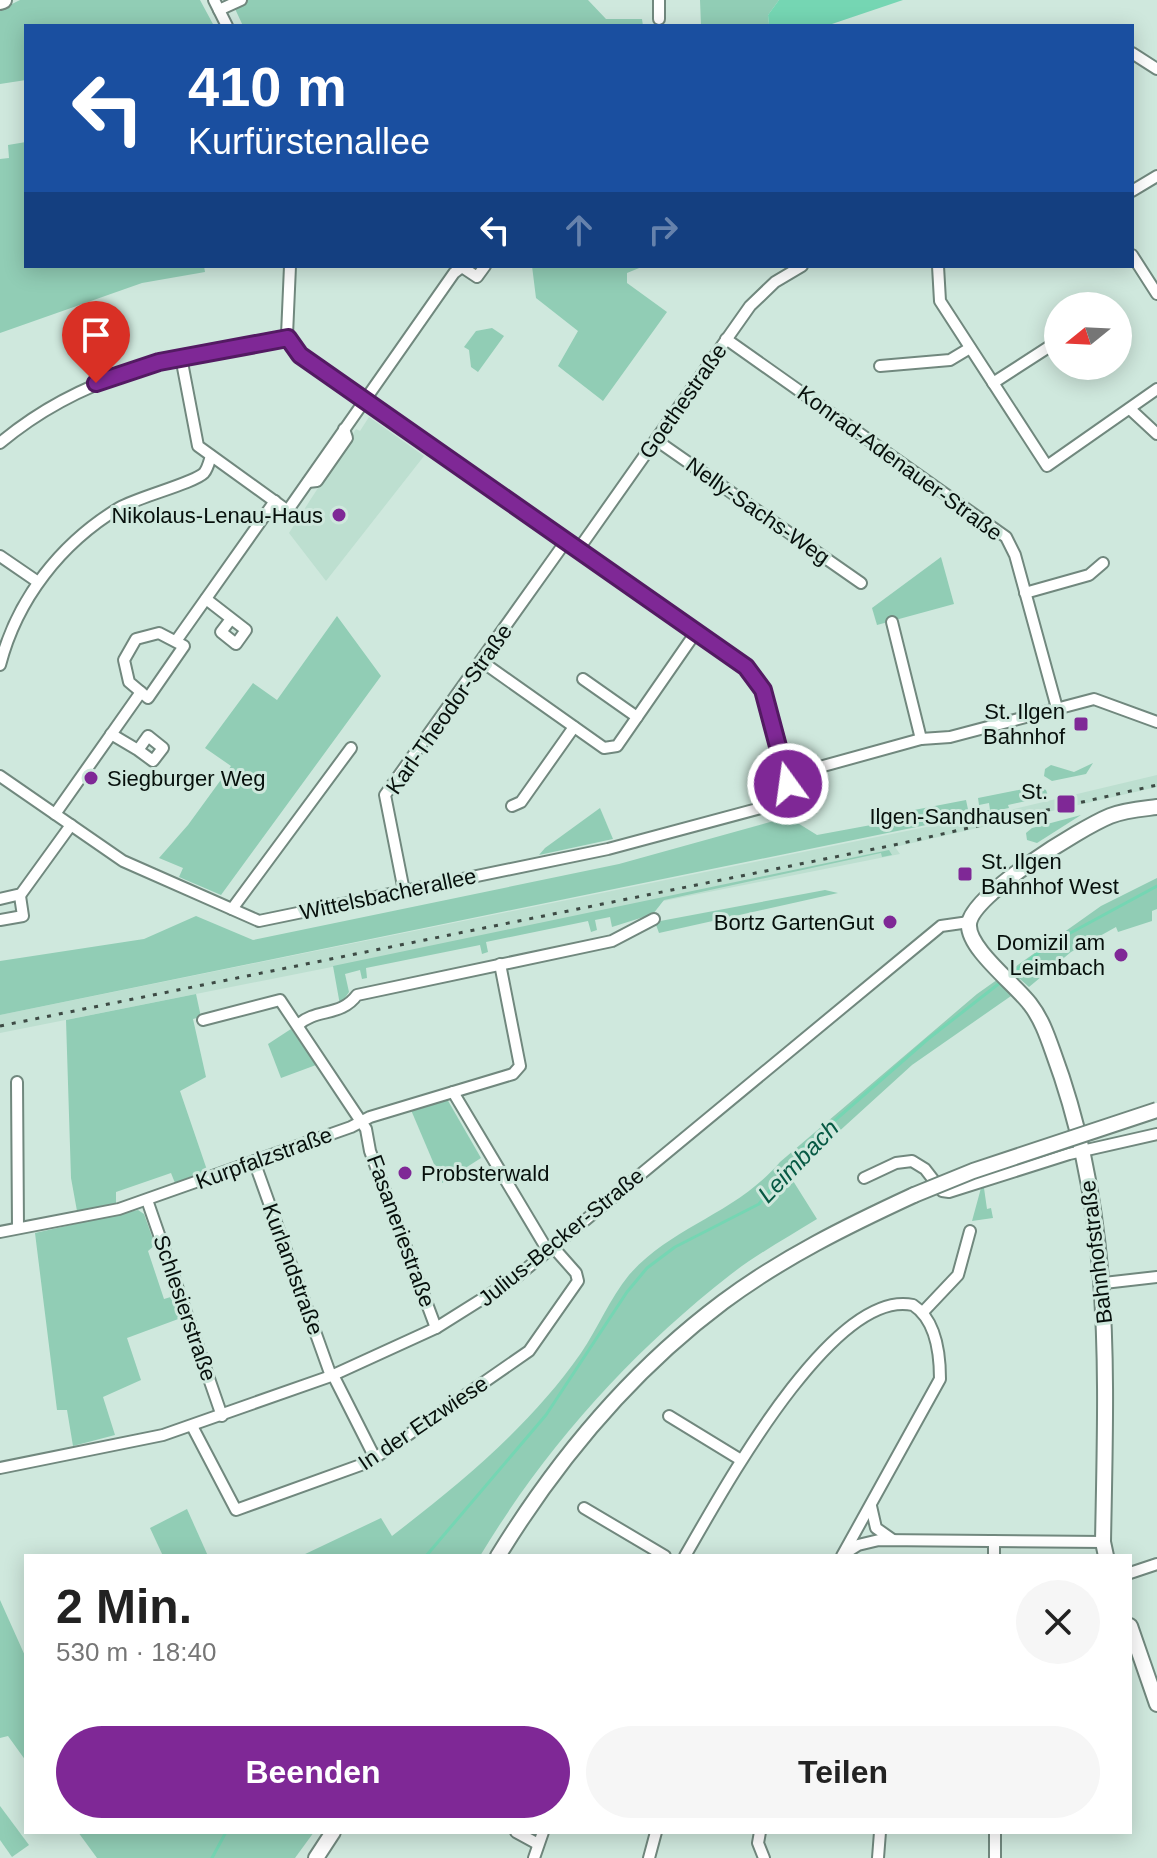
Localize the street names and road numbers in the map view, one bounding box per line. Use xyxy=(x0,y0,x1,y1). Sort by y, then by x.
street label: Goethestraße xyxy=(634,339,732,463)
street label: Konrad-Adenauer-Straße xyxy=(793,380,1007,546)
street label: Nelly-Sachs-Weg xyxy=(681,452,835,570)
street label: Karl-Theodor-Straße xyxy=(381,619,517,799)
street label: Wittelsbacherallee xyxy=(297,863,479,925)
street label: Kurpfalzstraße xyxy=(193,1122,335,1194)
street label: Fasaneriestraße xyxy=(362,1151,440,1311)
street label: Julius-Becker-Straße xyxy=(473,1163,649,1311)
street label: Bahnhofstraße xyxy=(1075,1179,1117,1325)
street label: Kurlandstraße xyxy=(258,1200,328,1338)
street label: Schlesierstraße xyxy=(148,1232,222,1384)
street label: In der Etzwiese xyxy=(354,1371,492,1475)

